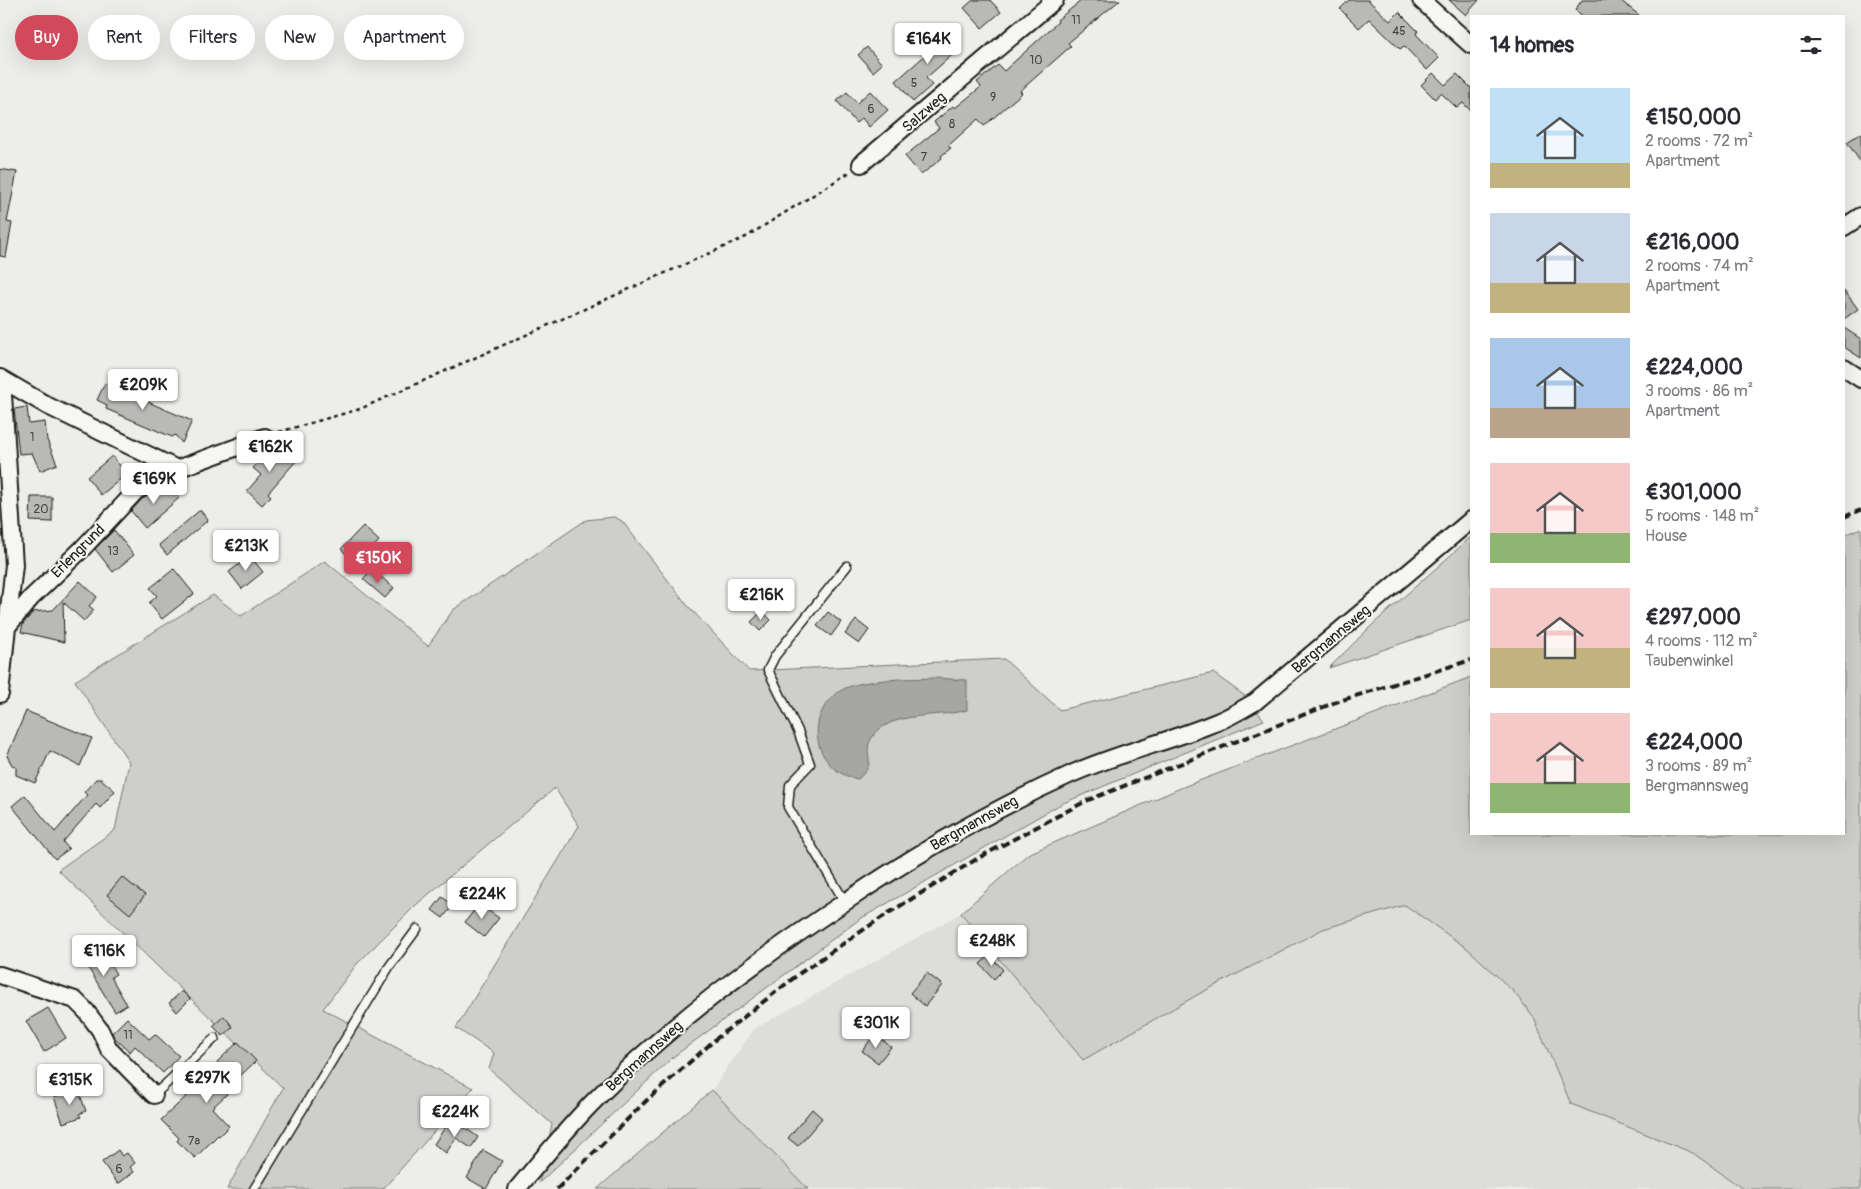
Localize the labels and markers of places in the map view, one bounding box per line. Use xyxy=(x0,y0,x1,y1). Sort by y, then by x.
pin: €164K xyxy=(893,22,963,65)
pin: €209K xyxy=(108,368,178,411)
pin: €162K xyxy=(235,430,305,473)
pin: €169K xyxy=(119,462,189,505)
pin: €213K xyxy=(211,530,281,572)
pin: €150K xyxy=(343,542,413,584)
pin: €216K xyxy=(726,578,796,621)
pin: €224K xyxy=(447,878,517,920)
pin: €248K xyxy=(957,924,1027,967)
pin: €116K xyxy=(69,934,139,977)
pin: €301K xyxy=(841,1006,911,1049)
pin: €297K xyxy=(172,1062,242,1104)
pin: €315K xyxy=(35,1064,105,1106)
pin: €224K xyxy=(420,1096,490,1138)

